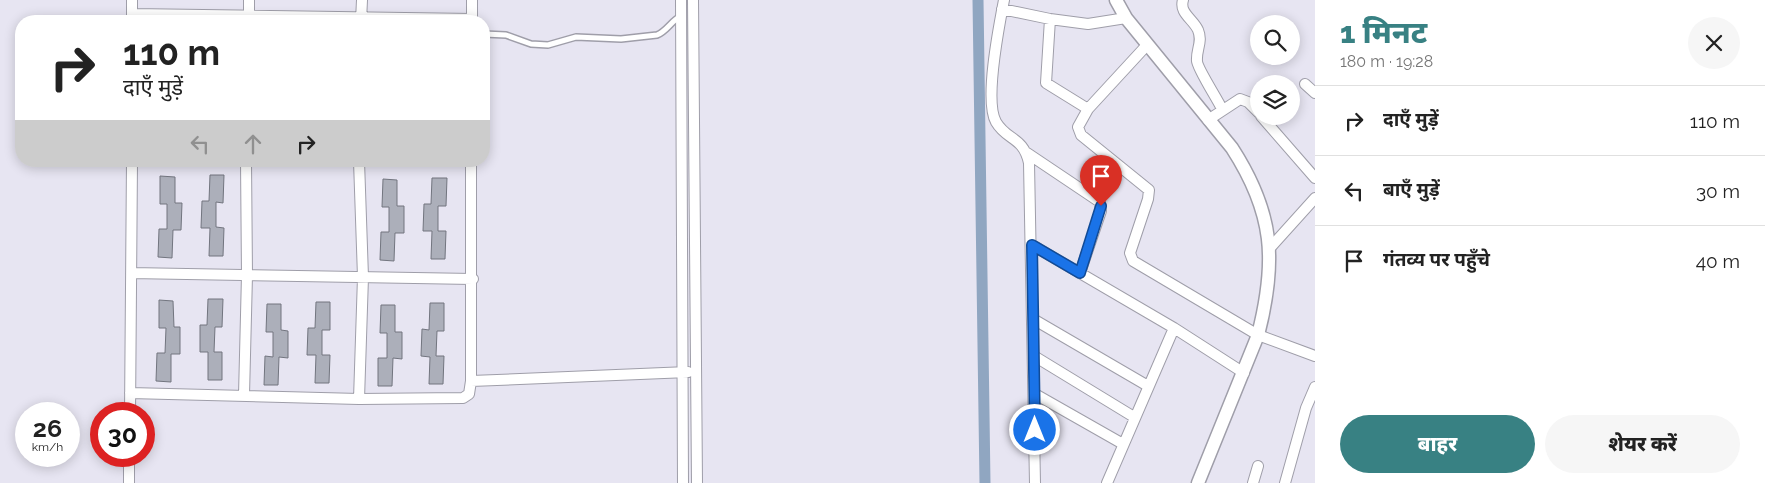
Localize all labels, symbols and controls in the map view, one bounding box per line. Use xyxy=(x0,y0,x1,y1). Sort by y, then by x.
map controls xyxy=(1250,15,1300,125)
button: search xyxy=(1250,15,1300,65)
text: 1 मिनट xyxy=(1340,15,1427,50)
button: close xyxy=(1688,17,1740,69)
text: 110 m xyxy=(123,32,220,73)
icon: right xyxy=(40,35,105,100)
text: 180 m · 19:28 xyxy=(1340,52,1433,71)
text: दाएँ मुड़ें xyxy=(123,74,183,100)
button: layers xyxy=(1250,75,1300,125)
icon: right xyxy=(1340,107,1368,135)
text: दाएँ मुड़ें xyxy=(1383,108,1439,130)
text: 110 m xyxy=(1690,110,1740,132)
icon: left xyxy=(186,130,214,158)
icon: ahead xyxy=(239,130,267,158)
icon: right xyxy=(292,130,320,158)
pin xyxy=(1080,155,1122,206)
icon: arrive xyxy=(1087,162,1115,190)
icon: left xyxy=(1340,177,1368,205)
text: बाएँ मुड़ें xyxy=(1383,178,1440,200)
text: 30 m xyxy=(1696,180,1740,202)
icon: arrive xyxy=(1340,247,1368,275)
text: गंतव्य पर पहुँचे xyxy=(1383,248,1490,270)
text: 40 m xyxy=(1696,250,1740,272)
speed limit sign: 30 xyxy=(90,402,155,467)
position arrow xyxy=(1008,403,1060,455)
text: 26 xyxy=(33,413,62,443)
button: बाहर xyxy=(1340,415,1535,473)
button: शेयर करें xyxy=(1545,415,1740,473)
text: km/h xyxy=(32,440,63,454)

